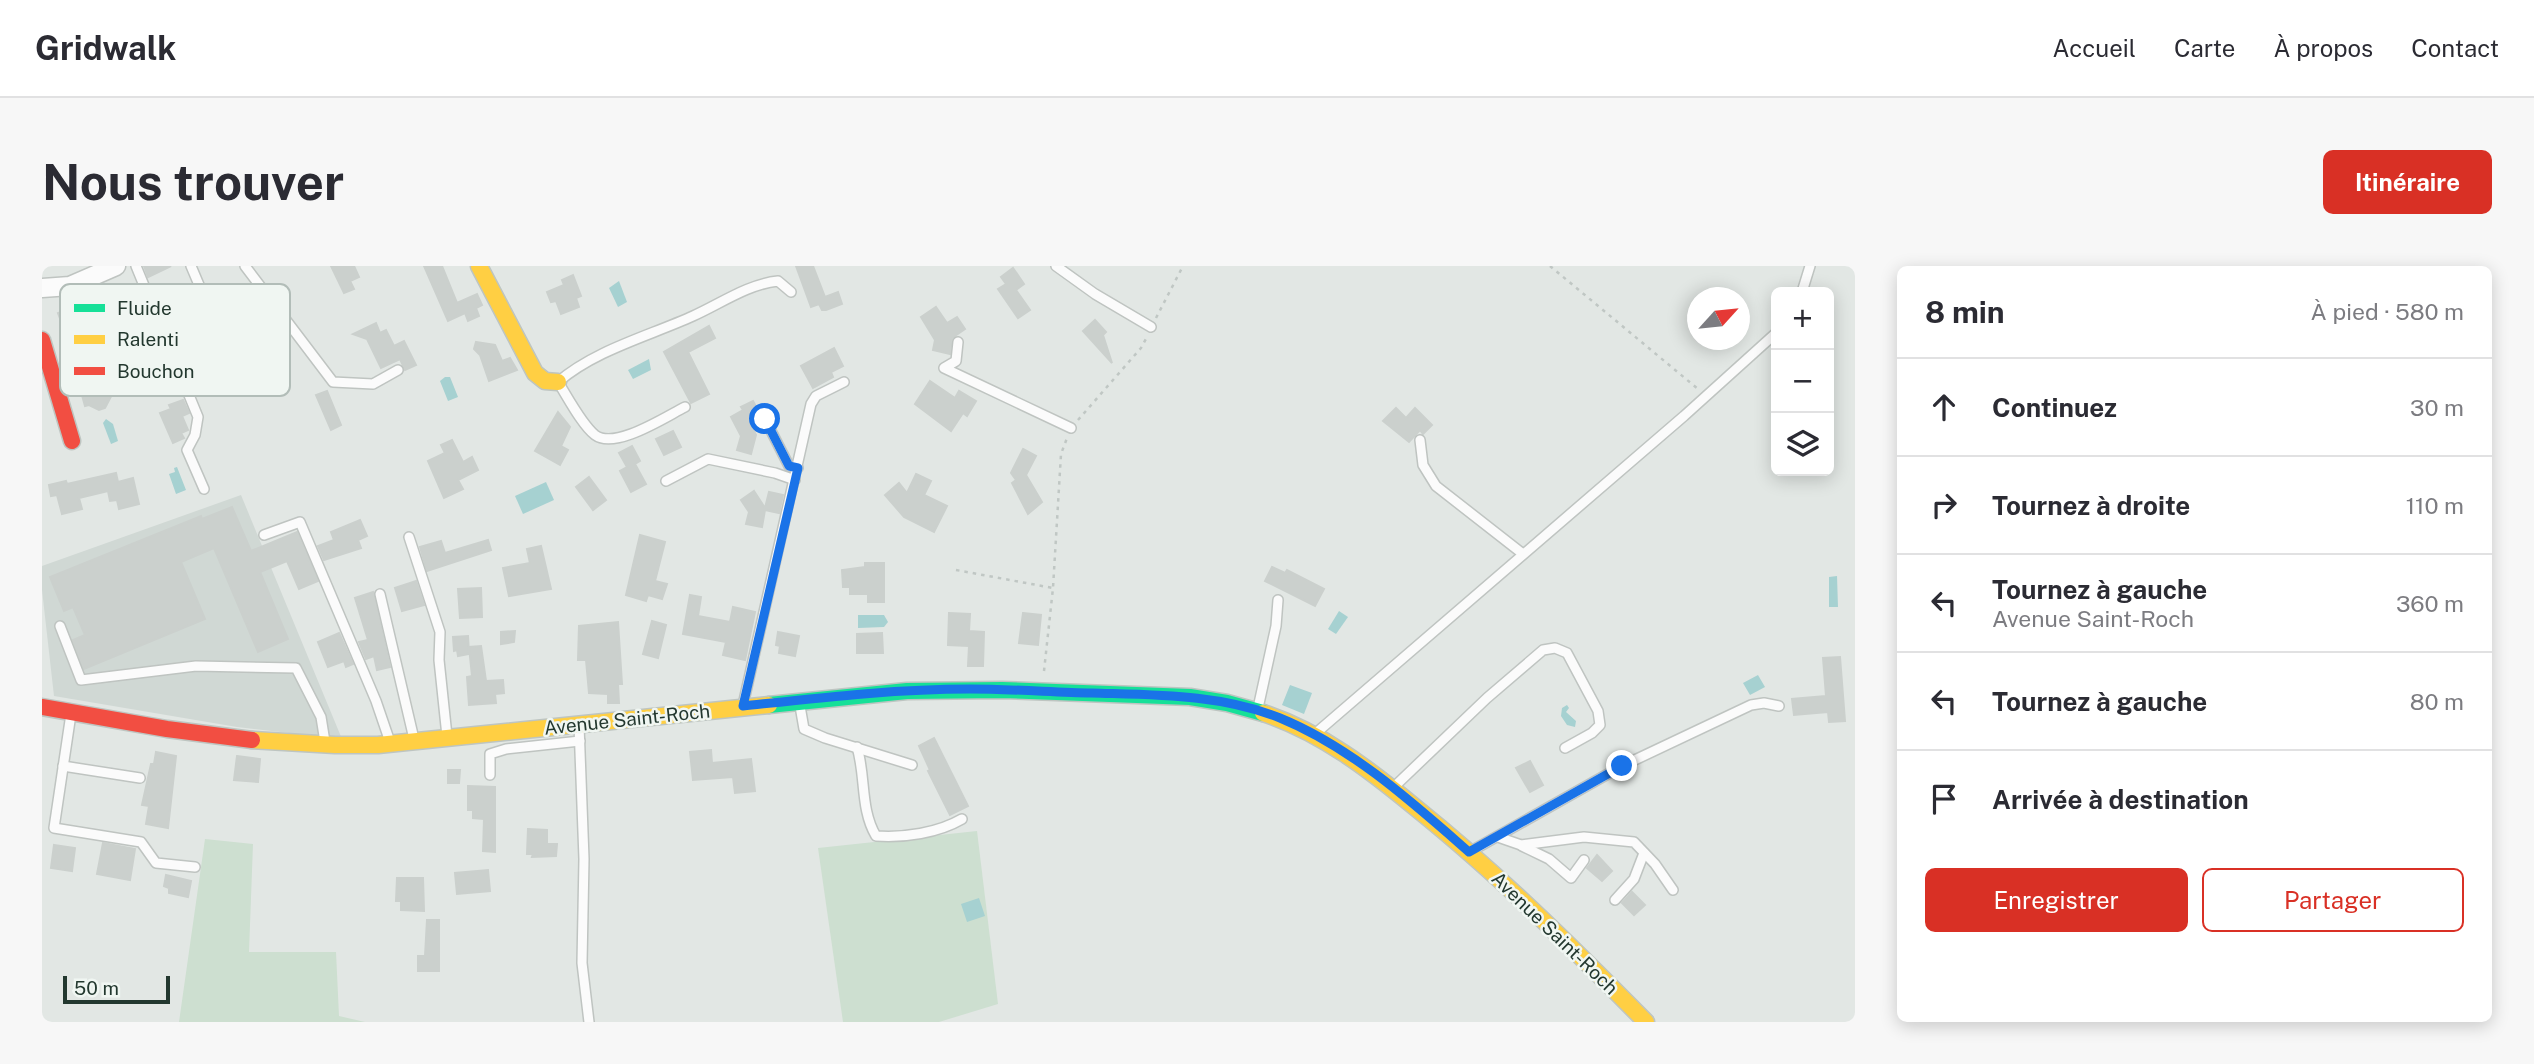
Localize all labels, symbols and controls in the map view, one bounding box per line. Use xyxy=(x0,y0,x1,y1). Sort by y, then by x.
text: Gridwalk xyxy=(35,29,176,67)
text: Accueil xyxy=(2053,34,2136,62)
text: Carte xyxy=(2174,34,2235,62)
text: À propos xyxy=(2273,34,2373,62)
text: Contact xyxy=(2411,34,2499,62)
button: Itinéraire xyxy=(2323,150,2492,214)
text: Nous trouver xyxy=(42,153,344,211)
legend xyxy=(60,284,290,396)
north arrow xyxy=(1687,287,1750,350)
map controls xyxy=(1771,287,1834,476)
button: + xyxy=(1771,287,1834,350)
text: 8 min xyxy=(1925,294,2005,330)
text: Fluide xyxy=(117,297,172,319)
text: À pied · 580 m xyxy=(2311,298,2464,325)
text: Ralenti xyxy=(117,328,179,350)
button: − xyxy=(1771,350,1834,413)
text: Bouchon xyxy=(117,360,194,382)
icon: ahead xyxy=(1925,388,1963,426)
text: Continuez xyxy=(1992,392,2117,423)
text: 30 m xyxy=(2410,394,2464,421)
route start xyxy=(749,403,780,434)
button: layers xyxy=(1771,413,1834,476)
icon: right xyxy=(1925,486,1963,524)
text: Tournez à droite xyxy=(1992,490,2190,521)
text: 110 m xyxy=(2406,492,2464,519)
text: Tournez à gauche xyxy=(1992,574,2207,605)
icon: left xyxy=(1925,584,1963,622)
text: 360 m xyxy=(2396,590,2464,617)
text: Avenue Saint-Roch xyxy=(1992,605,2194,632)
icon: left xyxy=(1925,682,1963,720)
text: Tournez à gauche xyxy=(1992,686,2207,717)
text: 80 m xyxy=(2410,688,2464,715)
street label: Avenue Saint-Roch xyxy=(543,699,711,739)
route end xyxy=(1606,750,1637,781)
icon: arrive xyxy=(1925,780,1963,818)
text: Arrivée à destination xyxy=(1992,784,2249,815)
street label: Avenue Saint-Roch xyxy=(1487,867,1623,999)
button: Enregistrer xyxy=(1925,868,2188,932)
button: Partager xyxy=(2202,868,2464,932)
scale bar xyxy=(63,973,170,1005)
text: 50 m xyxy=(74,977,119,999)

